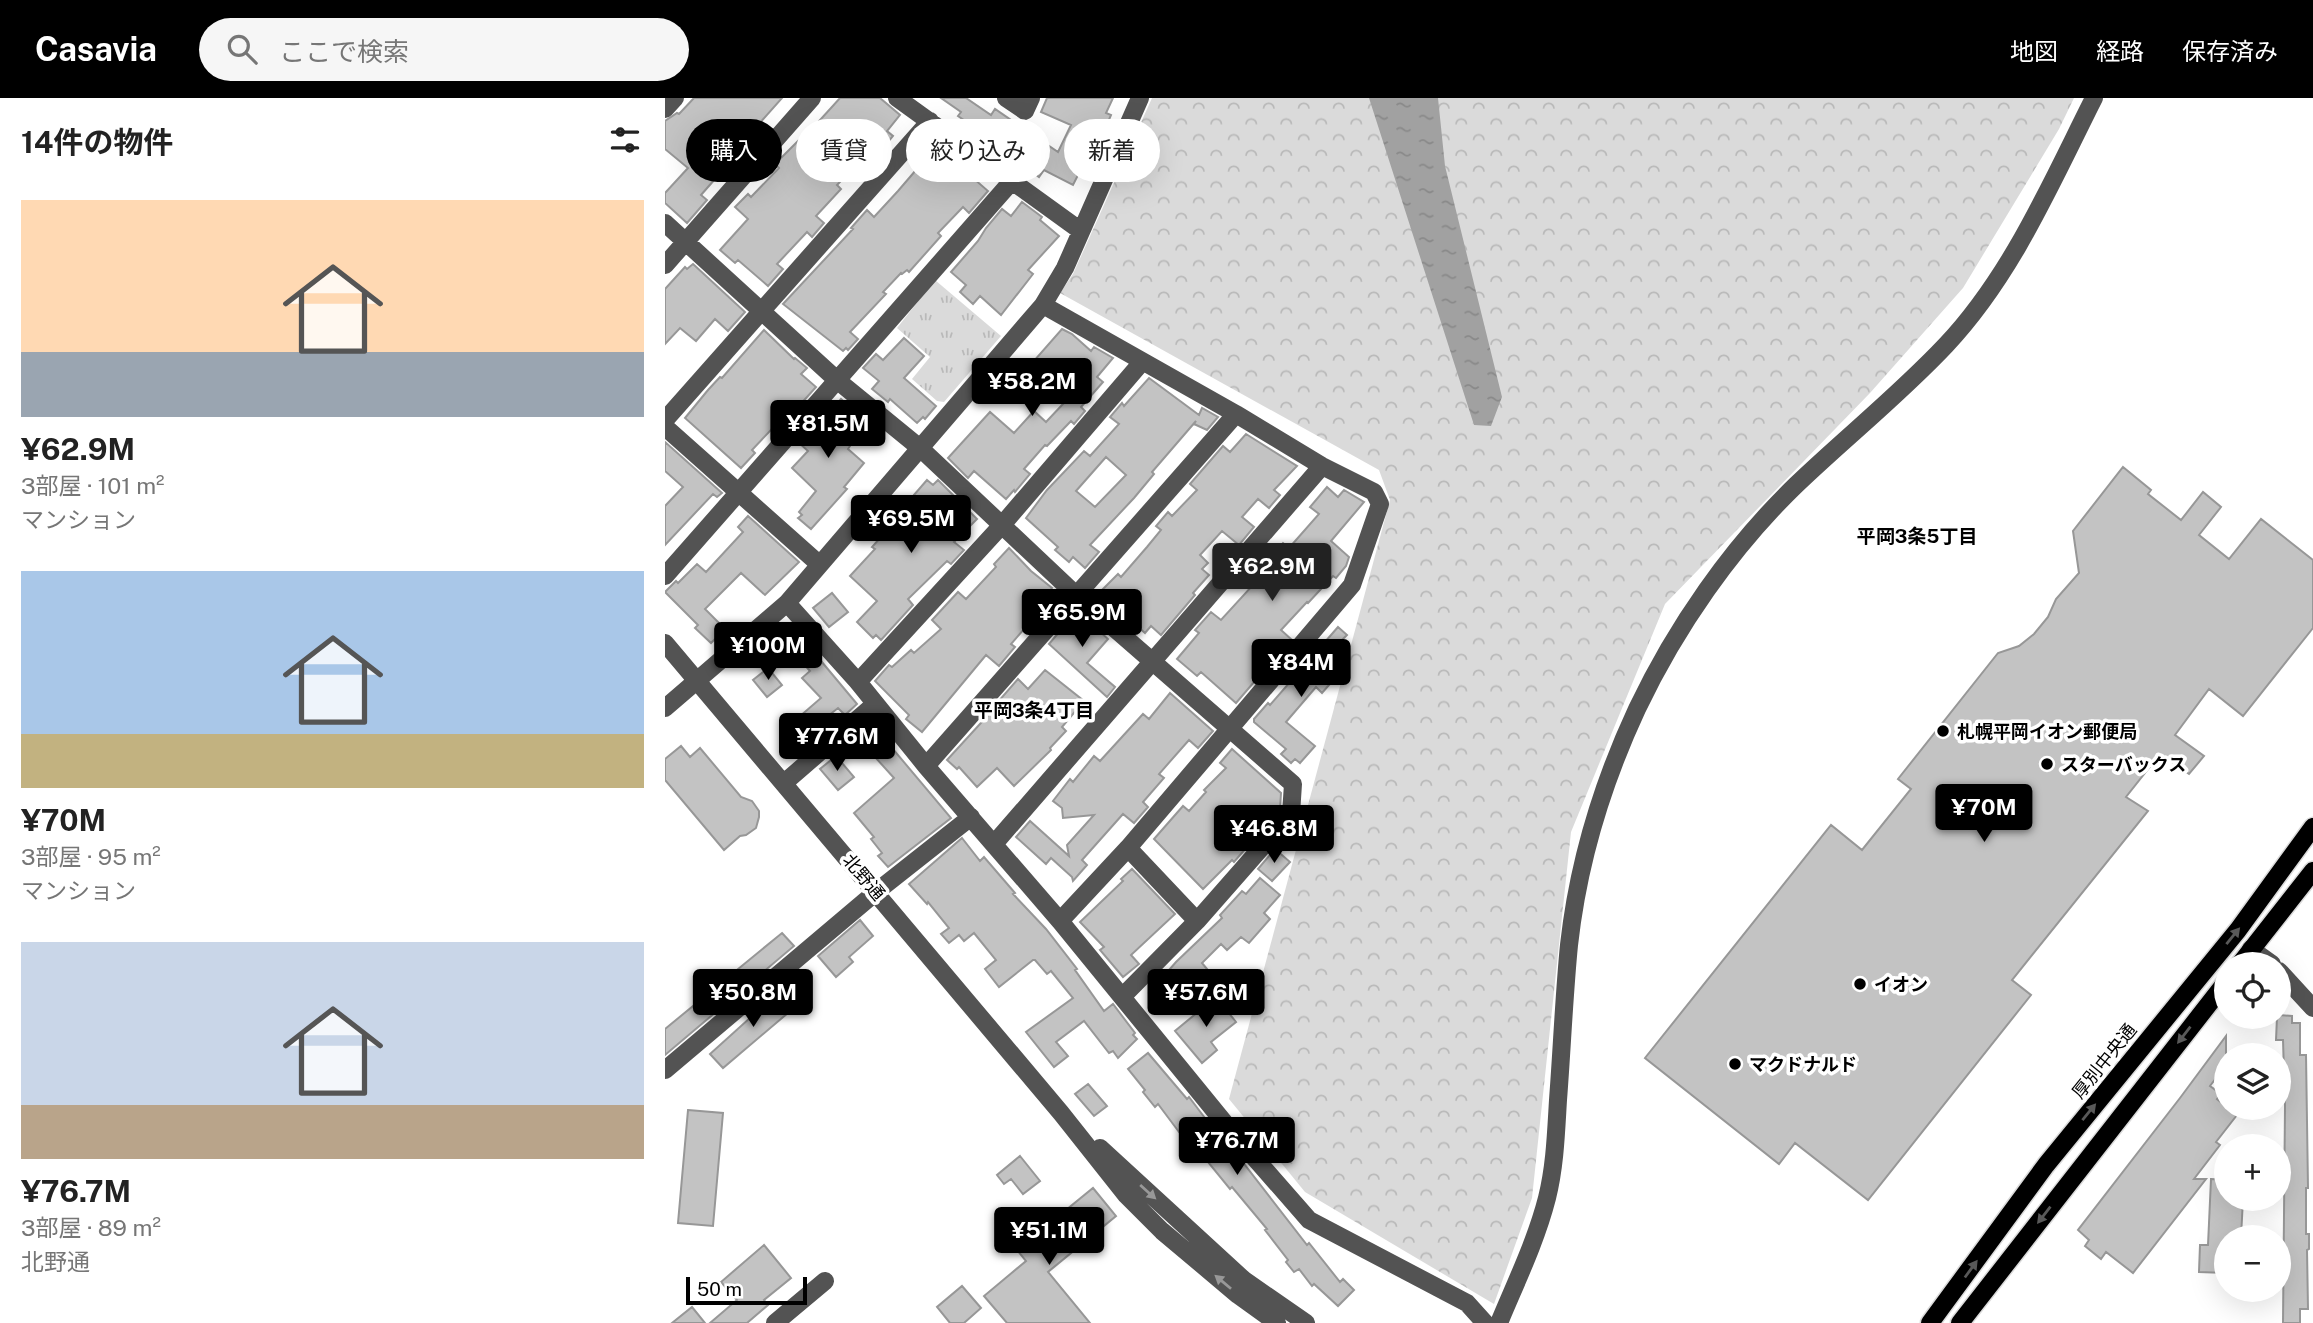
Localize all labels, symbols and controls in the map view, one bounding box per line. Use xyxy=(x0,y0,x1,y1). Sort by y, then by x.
search box xyxy=(199,18,689,81)
text: Casavia xyxy=(35,30,157,68)
icon: search xyxy=(223,30,261,68)
text: ここで検索 xyxy=(279,36,409,67)
text: 地図 xyxy=(2010,37,2058,65)
text: 経路 xyxy=(2096,37,2144,65)
text: 保存済み xyxy=(2182,37,2278,65)
chip: 購入 xyxy=(686,119,782,182)
chip: 賃貸 xyxy=(796,119,892,182)
chip: 絞り込み xyxy=(906,119,1050,182)
chip: 新着 xyxy=(1064,119,1160,182)
icon: filters xyxy=(606,121,644,159)
text: 14件の物件 xyxy=(21,124,174,160)
icon: home xyxy=(270,246,396,372)
pin: ¥58.2M xyxy=(975,358,1089,418)
text: ¥58.2M xyxy=(988,367,1076,394)
pin: ¥81.5M xyxy=(771,400,885,460)
text: ¥81.5M xyxy=(786,409,870,436)
text: ¥62.9M xyxy=(21,431,135,467)
text: 3部屋 · 101 m² xyxy=(21,472,165,499)
pin: ¥69.5M xyxy=(854,496,968,555)
text: ¥69.5M xyxy=(867,504,955,531)
text: マンション xyxy=(21,506,136,533)
district label: 平岡3条5丁目 xyxy=(1857,525,1977,547)
pin: ¥62.9M xyxy=(1215,544,1329,603)
text: ¥62.9M xyxy=(1228,552,1316,579)
pin: ¥65.9M xyxy=(1025,589,1139,649)
text: ¥65.9M xyxy=(1038,598,1126,625)
icon: home xyxy=(270,617,396,743)
pin: ¥100M xyxy=(719,622,817,682)
text: ¥100M xyxy=(730,631,806,658)
pin: ¥84M xyxy=(1260,640,1342,699)
text: ¥84M xyxy=(1268,648,1334,675)
district label: 平岡3条4丁目 xyxy=(974,699,1094,721)
pin: ¥77.6M xyxy=(780,714,894,773)
place label: 札幌平岡イオン郵便局 xyxy=(1957,721,2137,742)
text: ¥77.6M xyxy=(795,722,879,749)
marker: 札幌平岡イオン郵便局 xyxy=(1935,723,1951,739)
place label: スターバックス xyxy=(2061,754,2186,775)
marker: スターバックス xyxy=(2039,756,2055,772)
pin: ¥70M xyxy=(1943,784,2025,844)
text: ¥70M xyxy=(1951,793,2017,820)
text: ¥70M xyxy=(21,802,106,838)
pin: ¥46.8M xyxy=(1217,806,1331,865)
text: ¥46.8M xyxy=(1230,814,1318,841)
text: 3部屋 · 95 m² xyxy=(21,843,161,870)
street label: 北野通 xyxy=(839,850,889,904)
text: マンション xyxy=(21,877,136,904)
one-way arrow xyxy=(2225,927,2240,945)
map controls xyxy=(2214,952,2291,1302)
button: locate xyxy=(2214,952,2291,1029)
pin: ¥50.8M xyxy=(696,970,810,1029)
pin: ¥57.6M xyxy=(1149,970,1263,1029)
place label: イオン xyxy=(1874,974,1928,995)
marker: イオン xyxy=(1852,976,1868,992)
text: ¥50.8M xyxy=(709,978,797,1005)
text: ¥57.6M xyxy=(1164,978,1248,1005)
icon: home xyxy=(270,988,396,1114)
street label: 厚別中央通 xyxy=(2068,1019,2140,1103)
one-way arrow xyxy=(2177,1026,2192,1044)
button: layers xyxy=(2214,1043,2291,1120)
place label: マクドナルド xyxy=(1749,1054,1857,1075)
marker: マクドナルド xyxy=(1727,1056,1743,1072)
one-way arrow xyxy=(2081,1103,2096,1120)
pin: ¥76.7M xyxy=(1180,1118,1294,1177)
text: ¥76.7M xyxy=(1195,1126,1279,1153)
button: + xyxy=(2214,1134,2291,1211)
text: ¥76.7M xyxy=(21,1173,131,1209)
one-way arrow xyxy=(1139,1184,1157,1200)
one-way arrow xyxy=(2038,1206,2052,1224)
pin: ¥51.1M xyxy=(992,1208,1106,1267)
text: 3部屋 · 89 m² xyxy=(21,1214,161,1241)
text: ¥51.1M xyxy=(1010,1216,1088,1243)
button: − xyxy=(2214,1225,2291,1302)
text: 北野通 xyxy=(21,1248,90,1275)
one-way arrow xyxy=(1964,1260,1978,1278)
scale bar xyxy=(686,1274,807,1306)
one-way arrow xyxy=(1214,1275,1231,1290)
text: 50 m xyxy=(697,1278,742,1300)

